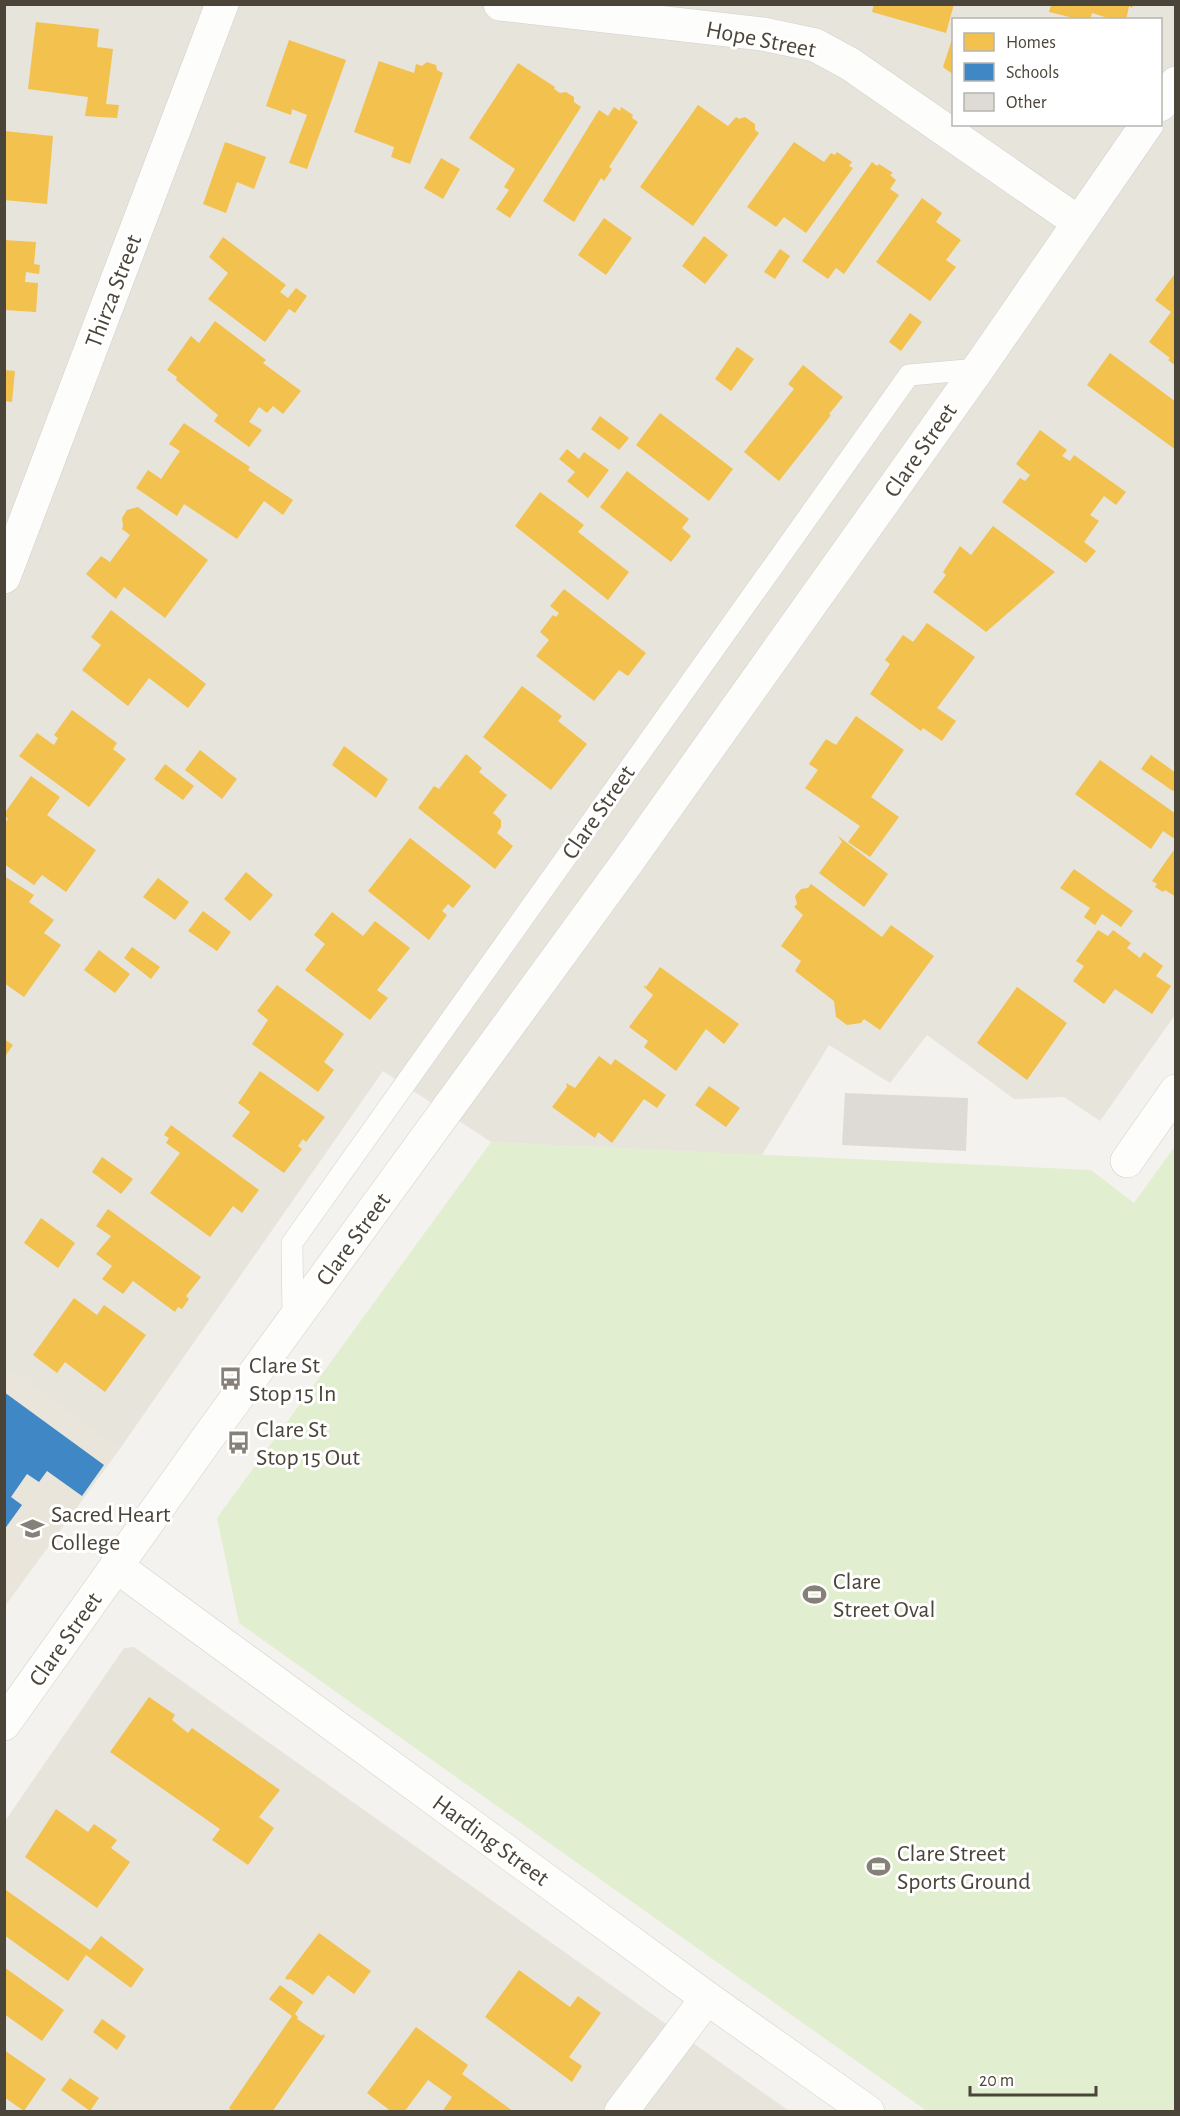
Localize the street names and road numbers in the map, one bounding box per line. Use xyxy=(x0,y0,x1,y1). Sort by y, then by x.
street label: Hope Street xyxy=(704,18,818,62)
street label: Thirza Street xyxy=(81,231,147,351)
street label: Clare Street xyxy=(880,399,962,502)
street label: Clare Street xyxy=(558,761,640,864)
street label: Clare Street xyxy=(312,1188,396,1291)
street label: Clare Street xyxy=(25,1588,107,1691)
street label: Harding Street xyxy=(428,1791,553,1891)

